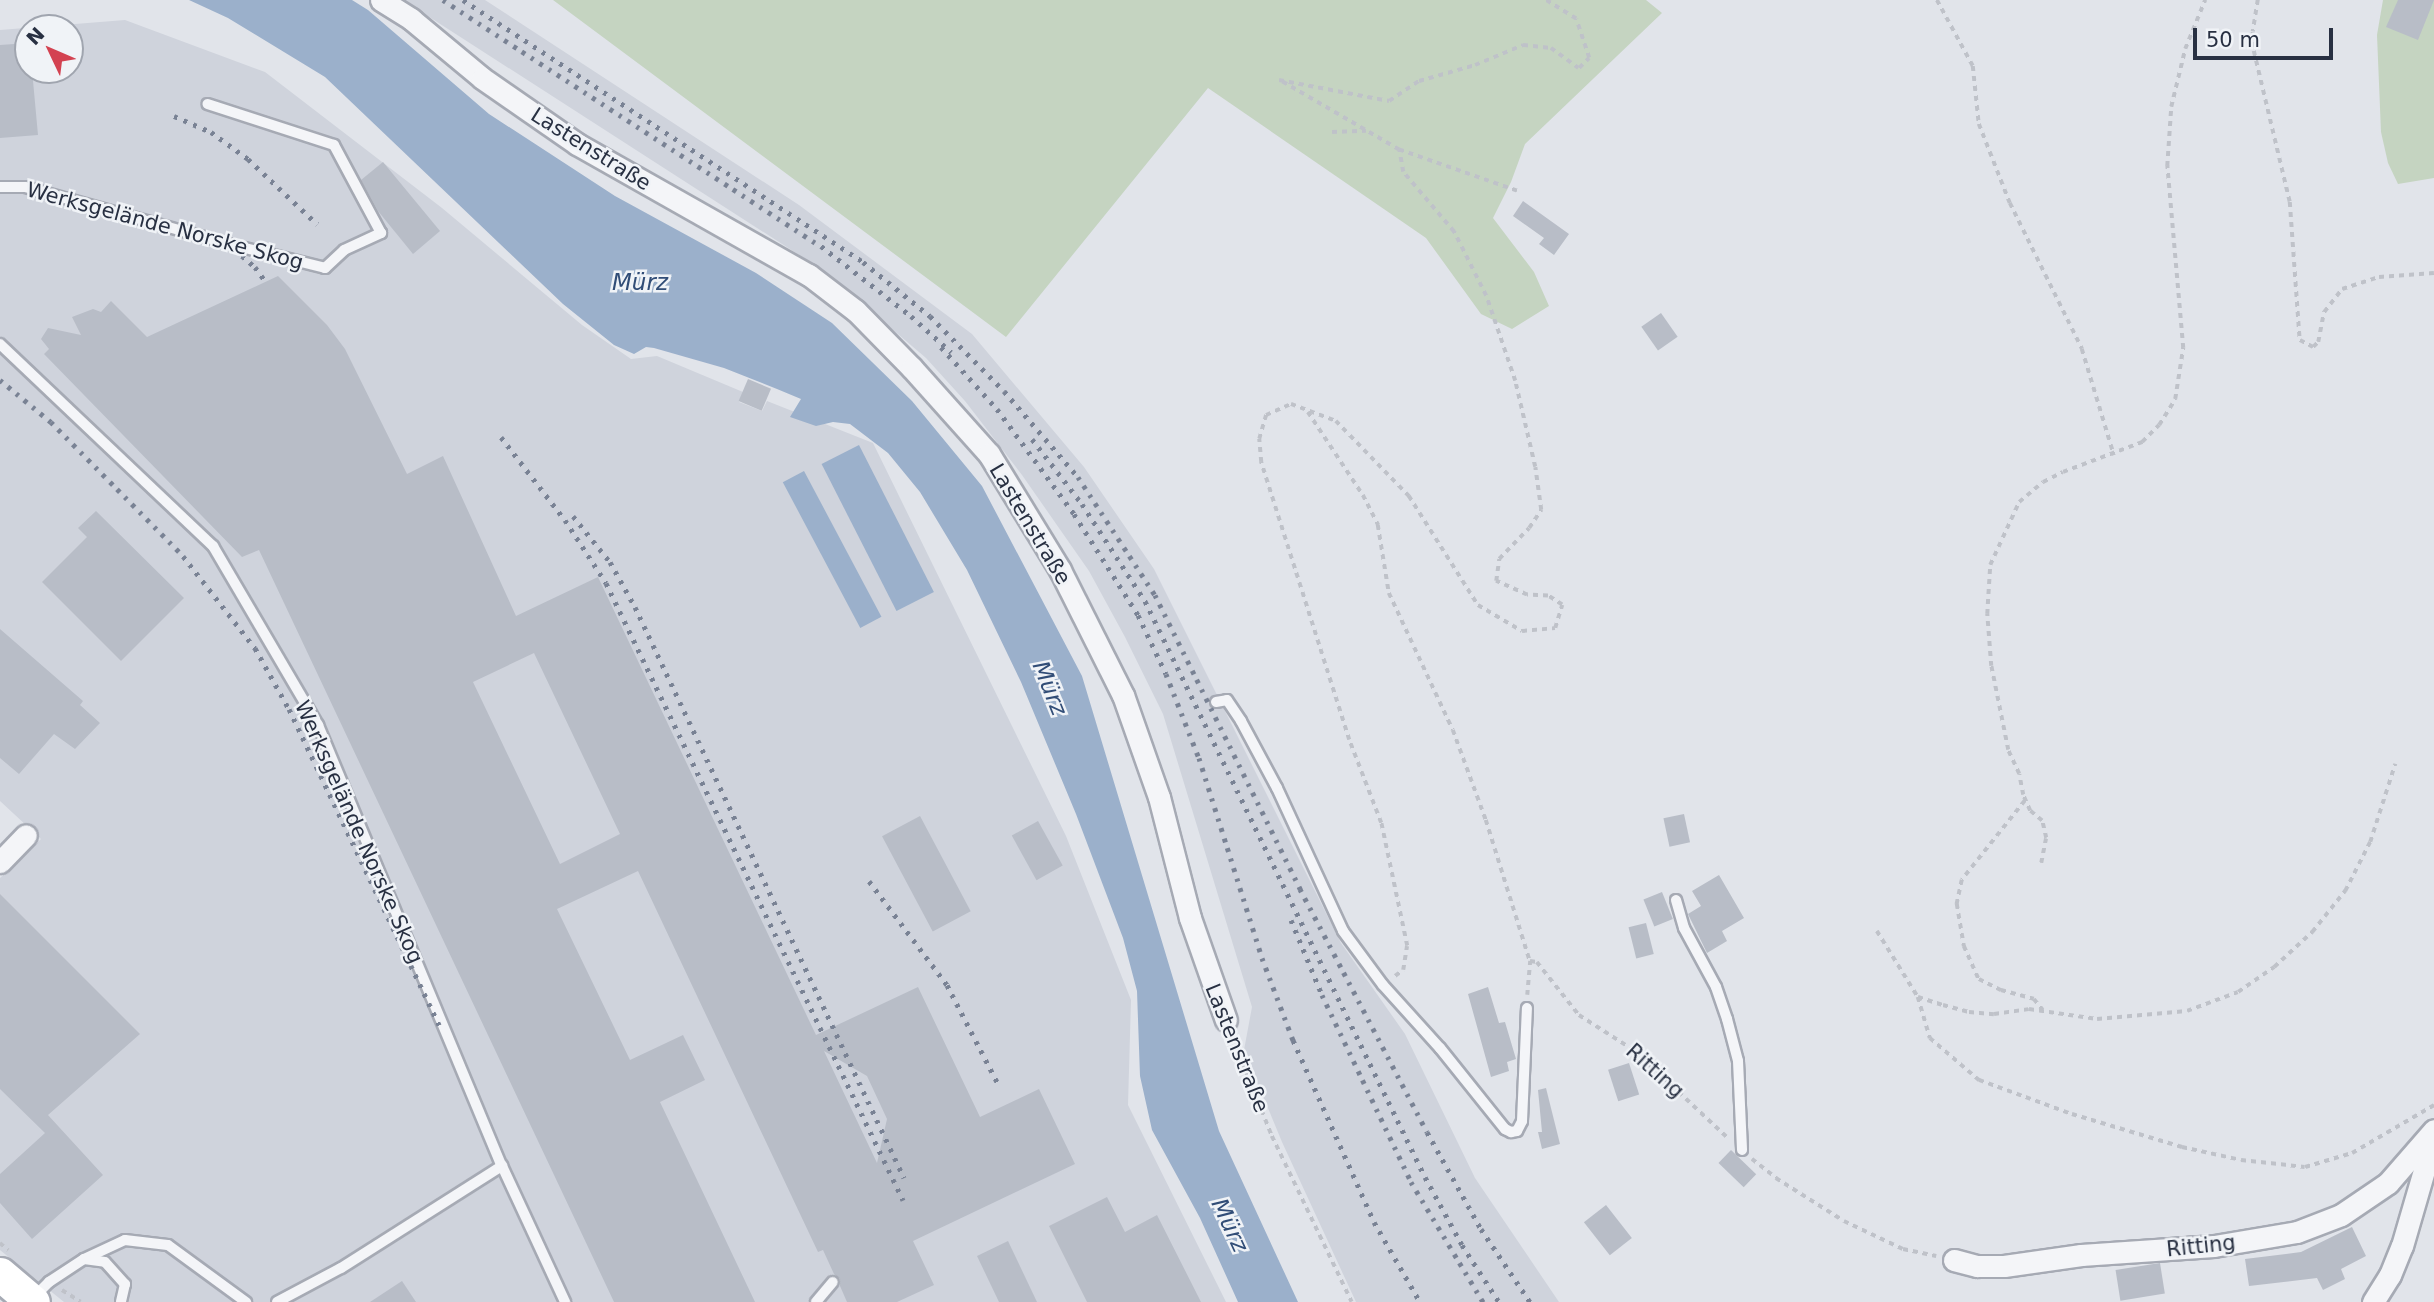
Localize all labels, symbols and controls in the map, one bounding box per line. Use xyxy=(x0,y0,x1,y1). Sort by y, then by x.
north arrow xyxy=(14,14,84,84)
scale bar xyxy=(2196,14,2336,58)
text: N xyxy=(22,22,49,49)
text: 50 m xyxy=(2206,28,2260,52)
street label: Lastenstraße xyxy=(526,102,656,196)
street label: Werksgelände Norske Skog xyxy=(24,177,306,275)
water label: Mürz xyxy=(612,268,668,296)
street label: Lastenstraße xyxy=(984,459,1076,589)
water label: Mürz xyxy=(1027,657,1073,719)
street label: Werksgelände Norske Skog xyxy=(289,696,429,968)
street label: Lastenstraße xyxy=(1200,980,1274,1116)
street label: Ritting xyxy=(1621,1038,1689,1104)
water label: Mürz xyxy=(1206,1194,1254,1256)
street label: Ritting xyxy=(2165,1230,2237,1262)

